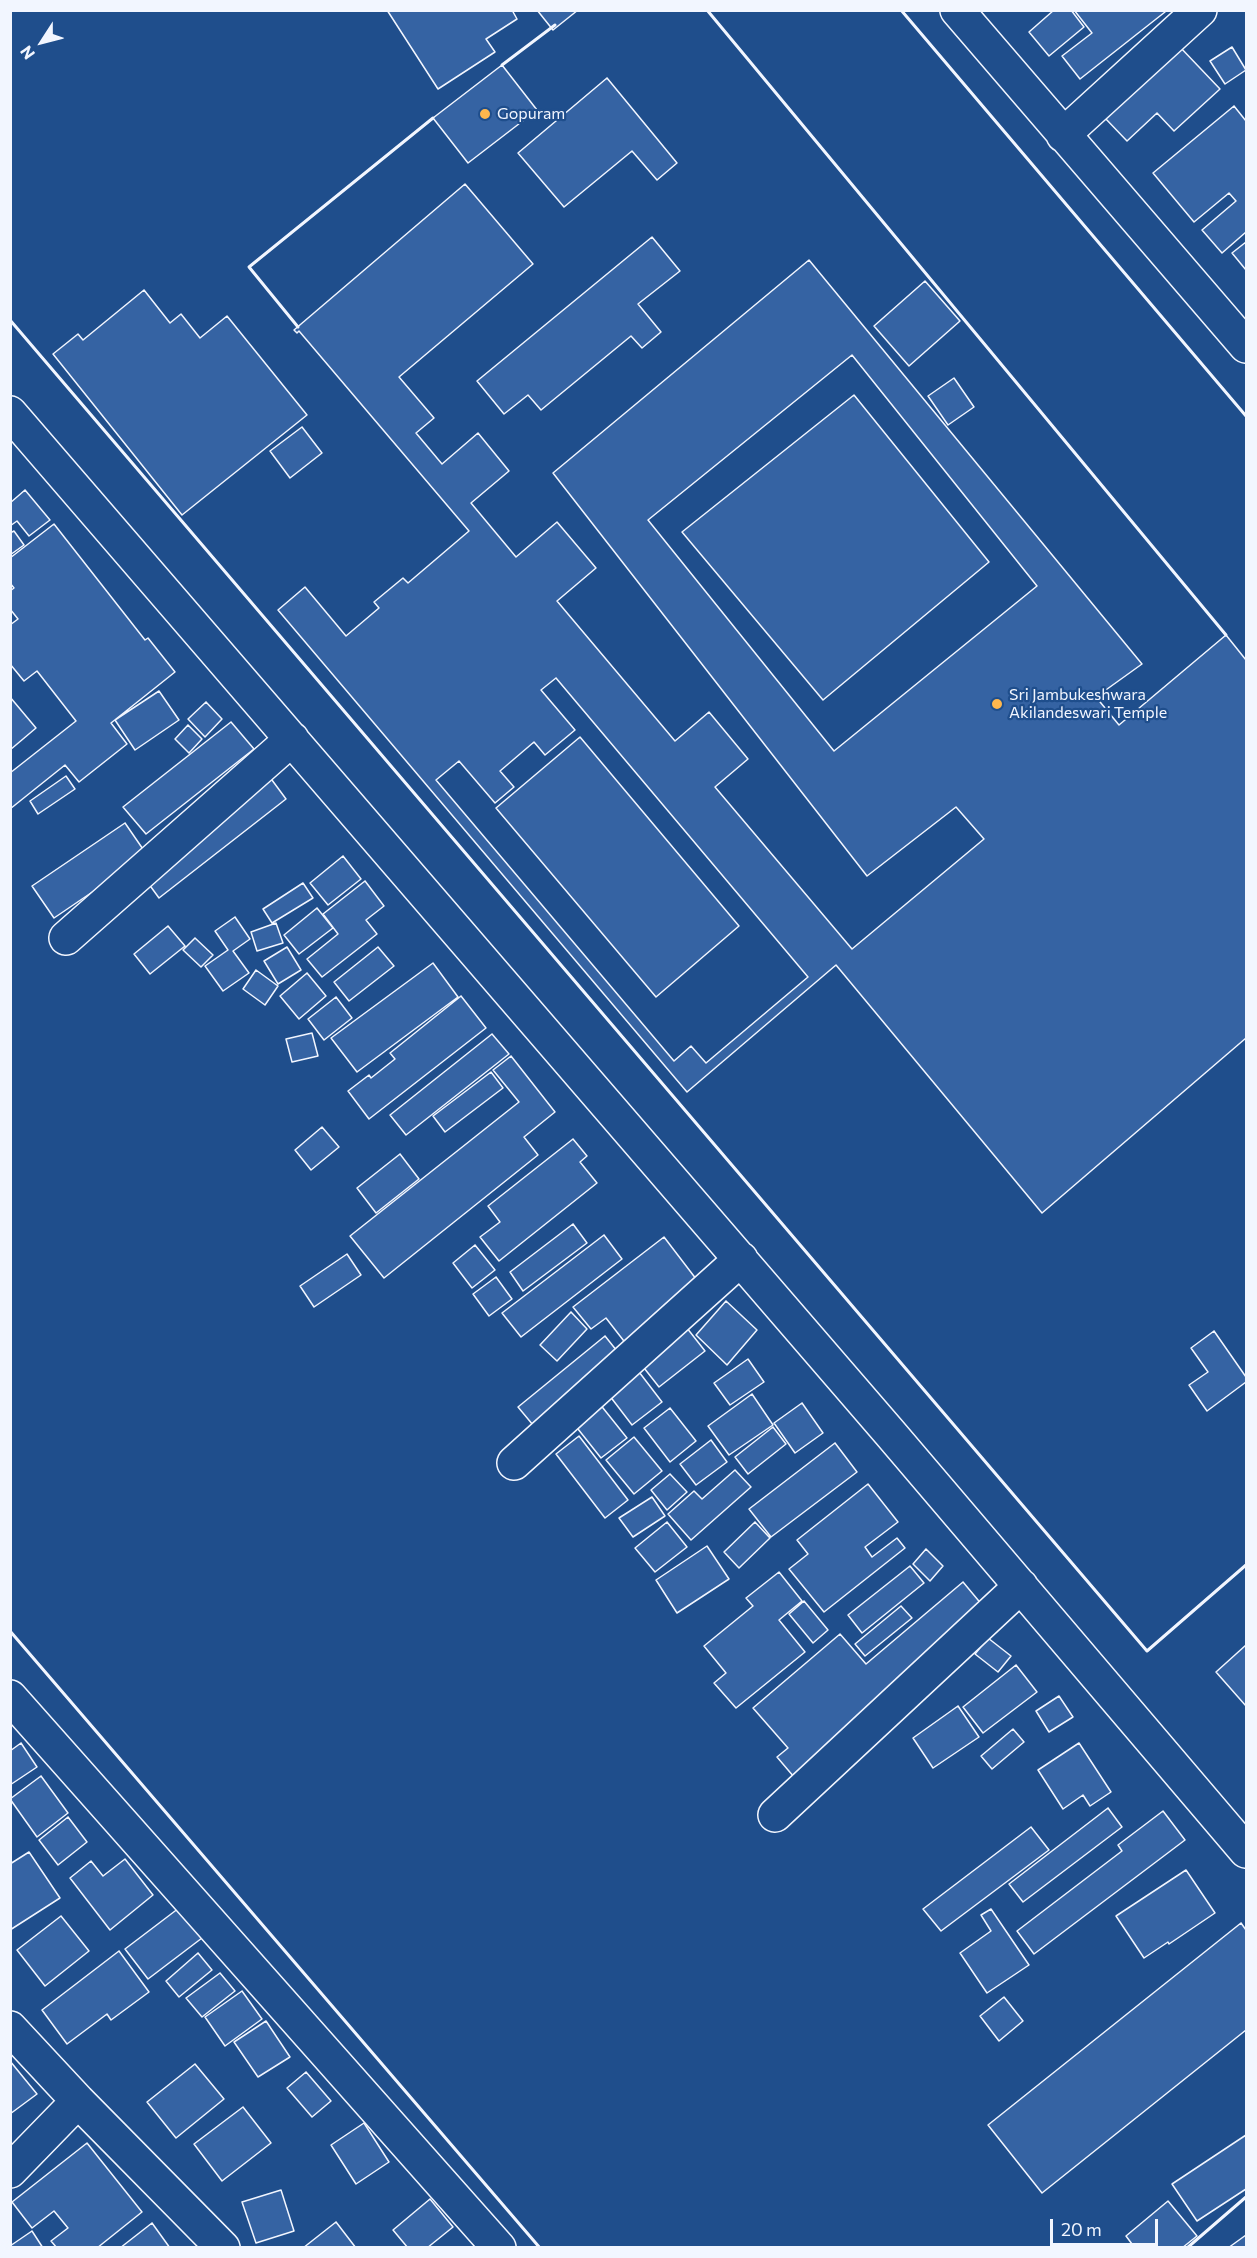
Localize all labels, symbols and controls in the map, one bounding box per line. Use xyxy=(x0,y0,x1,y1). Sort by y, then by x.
north arrow xyxy=(12,12,72,72)
text: N xyxy=(16,42,38,63)
place label: Gopuram xyxy=(497,104,565,124)
marker: Gopuram xyxy=(478,107,492,121)
place label: Sri Jambukeshwara Akilandeswari Temple xyxy=(1009,685,1167,723)
marker: Sri Jambukeshwara Akilandeswari Temple xyxy=(990,697,1004,711)
scale bar xyxy=(1053,2207,1161,2245)
text: 20 m xyxy=(1061,2218,1102,2240)

